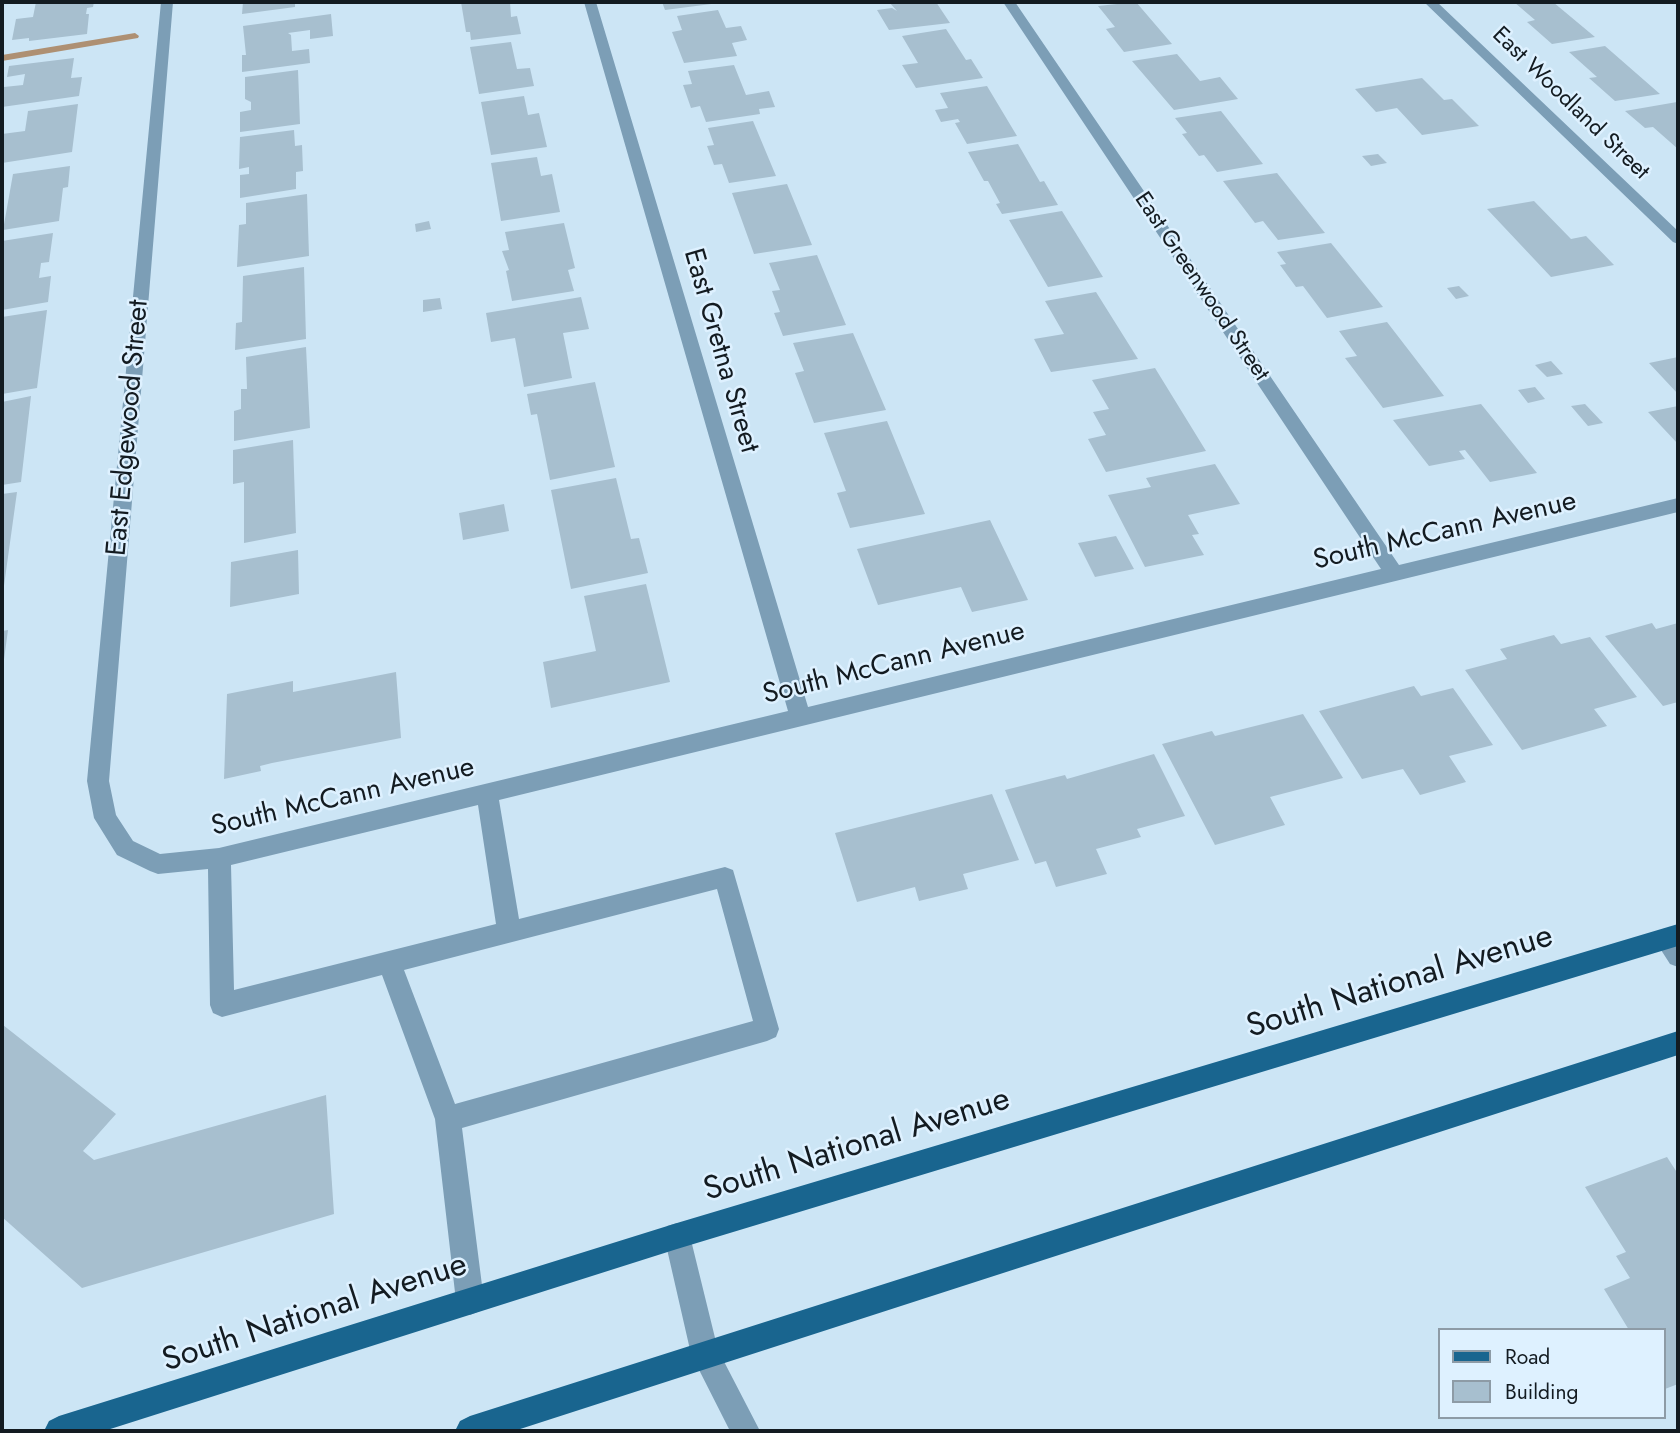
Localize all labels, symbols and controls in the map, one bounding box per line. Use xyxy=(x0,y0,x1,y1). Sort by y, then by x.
street label: East Woodland Street xyxy=(1486,22,1654,186)
street label: East Greenwood Street xyxy=(1128,187,1274,387)
street label: East Gretna Street xyxy=(675,245,765,457)
street label: East Edgewood Street xyxy=(101,299,157,557)
street label: South McCann Avenue xyxy=(1310,485,1580,579)
street label: South McCann Avenue xyxy=(759,615,1029,713)
street label: South McCann Avenue xyxy=(208,751,478,845)
street label: South National Avenue xyxy=(1242,918,1558,1048)
street label: South National Avenue xyxy=(699,1081,1015,1211)
street label: South National Avenue xyxy=(158,1246,472,1382)
legend xyxy=(1438,1328,1666,1419)
text: Road xyxy=(1505,1342,1550,1372)
text: Building xyxy=(1505,1377,1578,1407)

